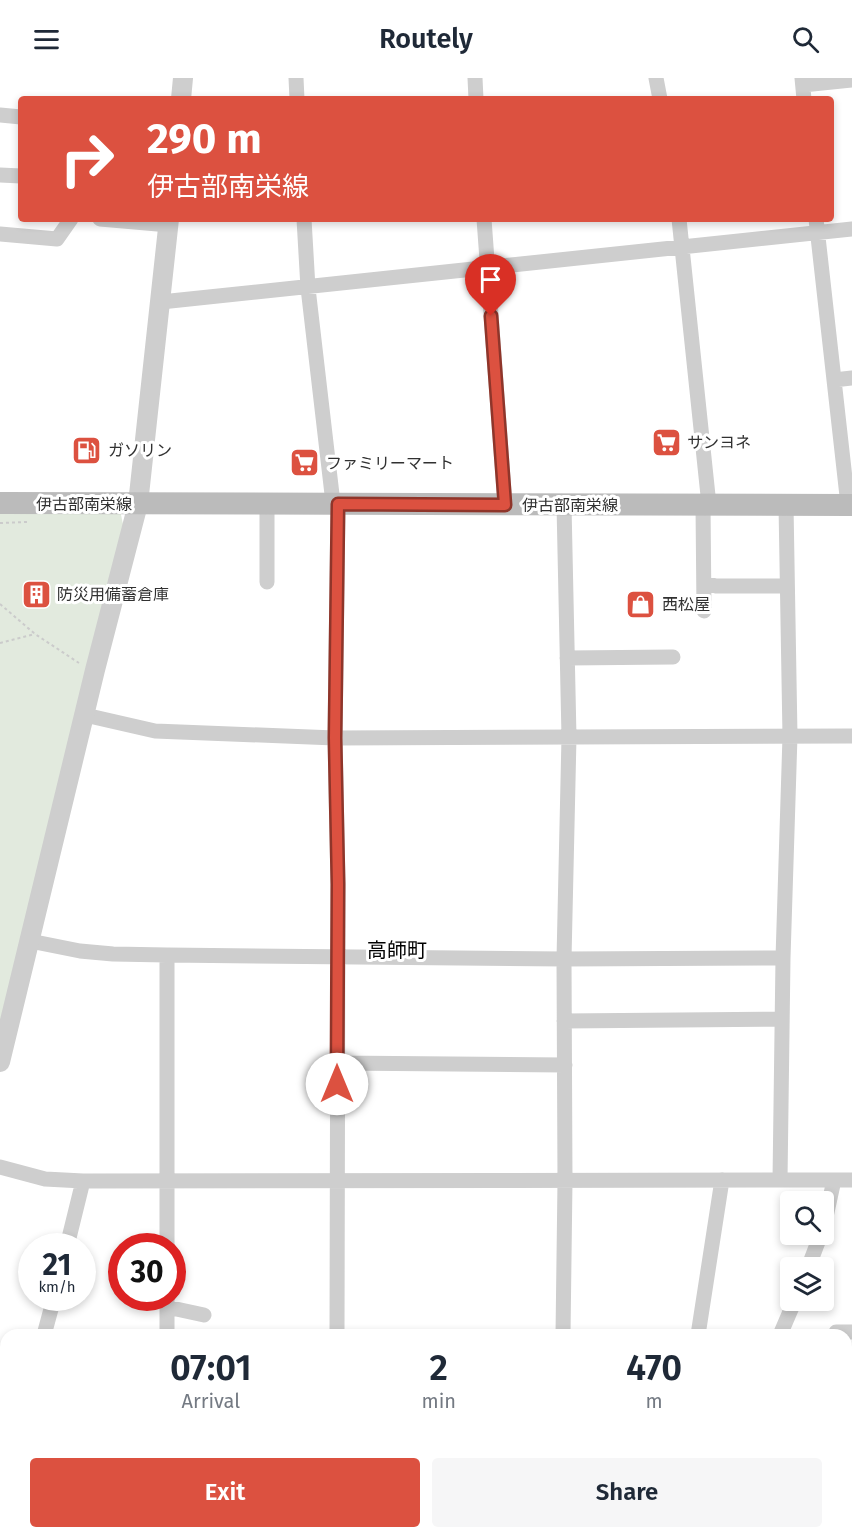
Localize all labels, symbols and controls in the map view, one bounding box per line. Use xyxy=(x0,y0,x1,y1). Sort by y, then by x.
icon: menu xyxy=(30,23,63,56)
text: Routely xyxy=(379,23,473,55)
icon: search xyxy=(789,23,822,56)
text: 290 m xyxy=(147,114,262,164)
icon: right xyxy=(48,120,126,198)
text: 伊古部南栄線 xyxy=(147,171,309,203)
pin xyxy=(465,254,516,316)
icon: arrive xyxy=(474,263,507,296)
supermarket icon: サンヨネ xyxy=(650,426,682,458)
place label: サンヨネ xyxy=(687,433,751,452)
fuel station icon: ガソリン xyxy=(71,434,103,466)
place label: ガソリン xyxy=(108,441,172,460)
supermarket icon: ファミリーマート xyxy=(289,447,321,479)
place label: ファミリーマート xyxy=(326,454,454,473)
street label: 伊古部南栄線 xyxy=(36,495,132,514)
street label: 伊古部南栄線 xyxy=(522,496,618,515)
building icon: 防災用備蓄倉庫 xyxy=(20,578,52,610)
place label: 防災用備蓄倉庫 xyxy=(57,585,169,604)
shop icon: 西松屋 xyxy=(625,588,657,620)
place label: 西松屋 xyxy=(662,595,710,614)
district label: 高師町 xyxy=(367,938,427,962)
position arrow xyxy=(305,1052,369,1116)
map controls xyxy=(780,1191,834,1311)
button: search xyxy=(780,1191,834,1245)
speed limit sign: 30 xyxy=(108,1233,186,1311)
text: 21 xyxy=(43,1247,71,1283)
button: layers xyxy=(780,1257,834,1311)
text: km/h xyxy=(38,1278,76,1296)
text: 07:01 xyxy=(170,1346,252,1390)
text: 2 xyxy=(430,1346,448,1390)
text: 470 xyxy=(626,1346,682,1390)
text: Arrival xyxy=(181,1389,240,1413)
text: min xyxy=(422,1389,456,1413)
text: m xyxy=(645,1389,663,1413)
button: Exit xyxy=(30,1458,420,1527)
button: Share xyxy=(432,1458,822,1527)

